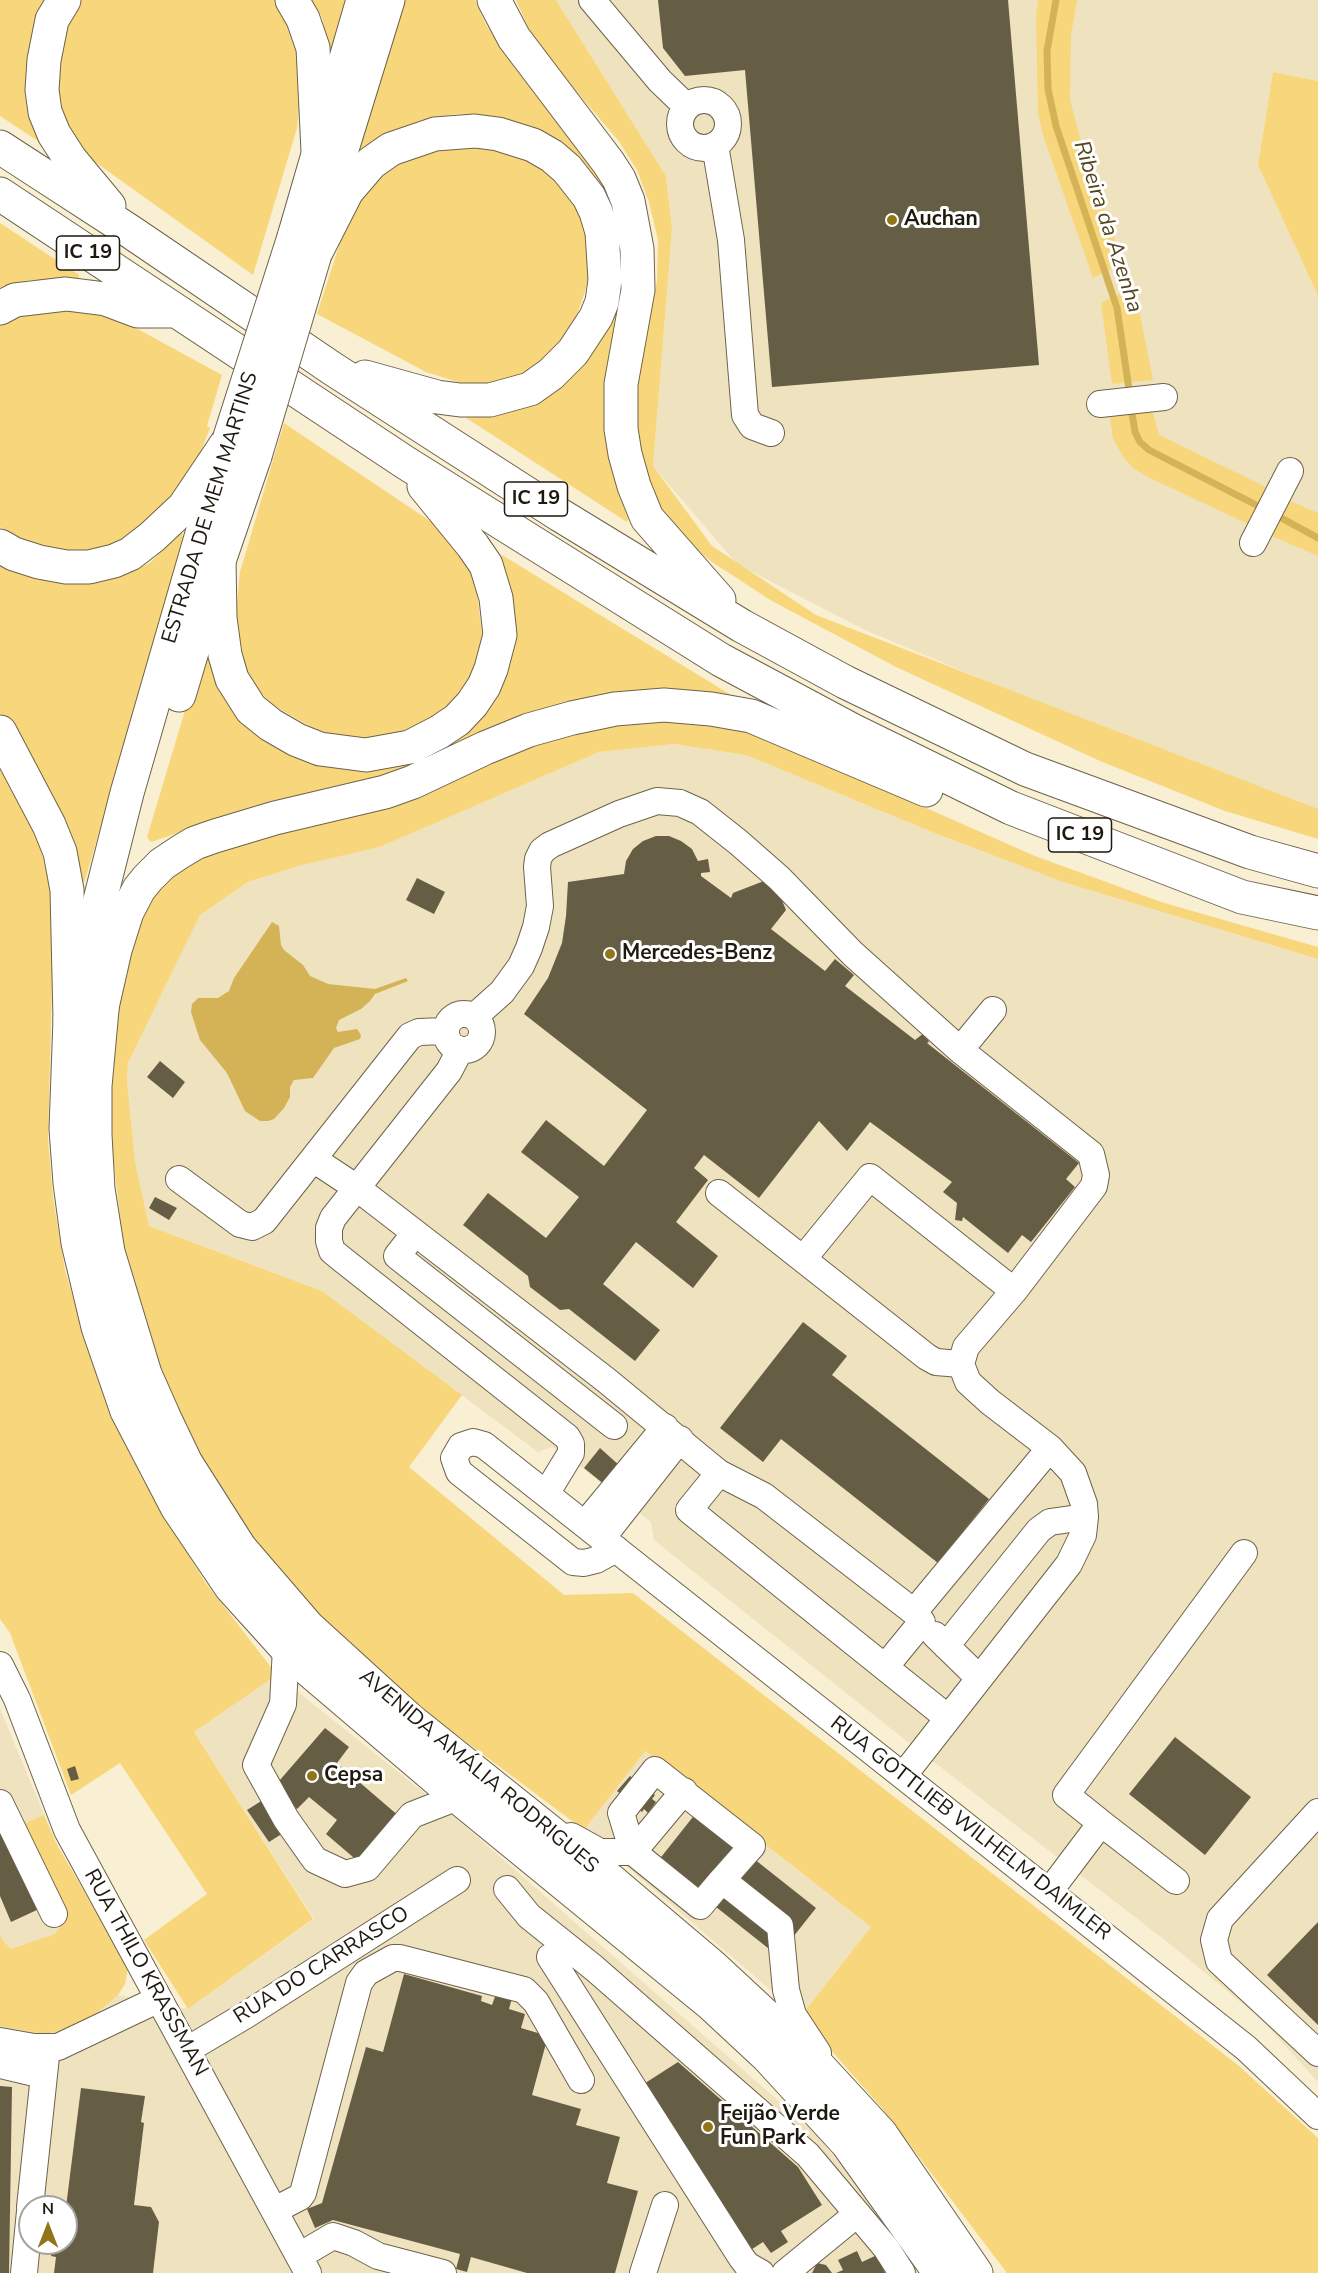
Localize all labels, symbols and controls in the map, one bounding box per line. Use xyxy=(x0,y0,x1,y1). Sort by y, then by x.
water label: Ribeira da Azenha xyxy=(1067,138,1147,316)
place label: Auchan xyxy=(904,207,978,233)
marker: Auchan xyxy=(885,213,899,227)
road number: IC 19 xyxy=(56,236,119,270)
street label: ESTRADA DE MEM MARTINS xyxy=(158,369,264,647)
road number: IC 19 xyxy=(504,482,568,516)
road number: IC 19 xyxy=(1048,818,1112,852)
place label: Mercedes-Benz xyxy=(622,941,772,967)
marker: Mercedes-Benz xyxy=(603,947,617,961)
street label: AVENIDA AMÁLIA RODRIGUES xyxy=(353,1665,603,1879)
street label: RUA GOTTLIEB WILHELM DAIMLER xyxy=(825,1712,1115,1946)
place label: Cepsa xyxy=(324,1763,383,1789)
marker: Cepsa xyxy=(305,1769,319,1783)
street label: RUA THILO KRASSMAN xyxy=(78,1865,212,2081)
street label: RUA DO CARRASCO xyxy=(230,1902,414,2030)
place label: Feijão Verde Fun Park xyxy=(720,2102,840,2152)
marker: Feijão Verde Fun Park xyxy=(701,2120,715,2134)
north arrow xyxy=(18,2195,78,2255)
text: N xyxy=(42,2198,54,2220)

